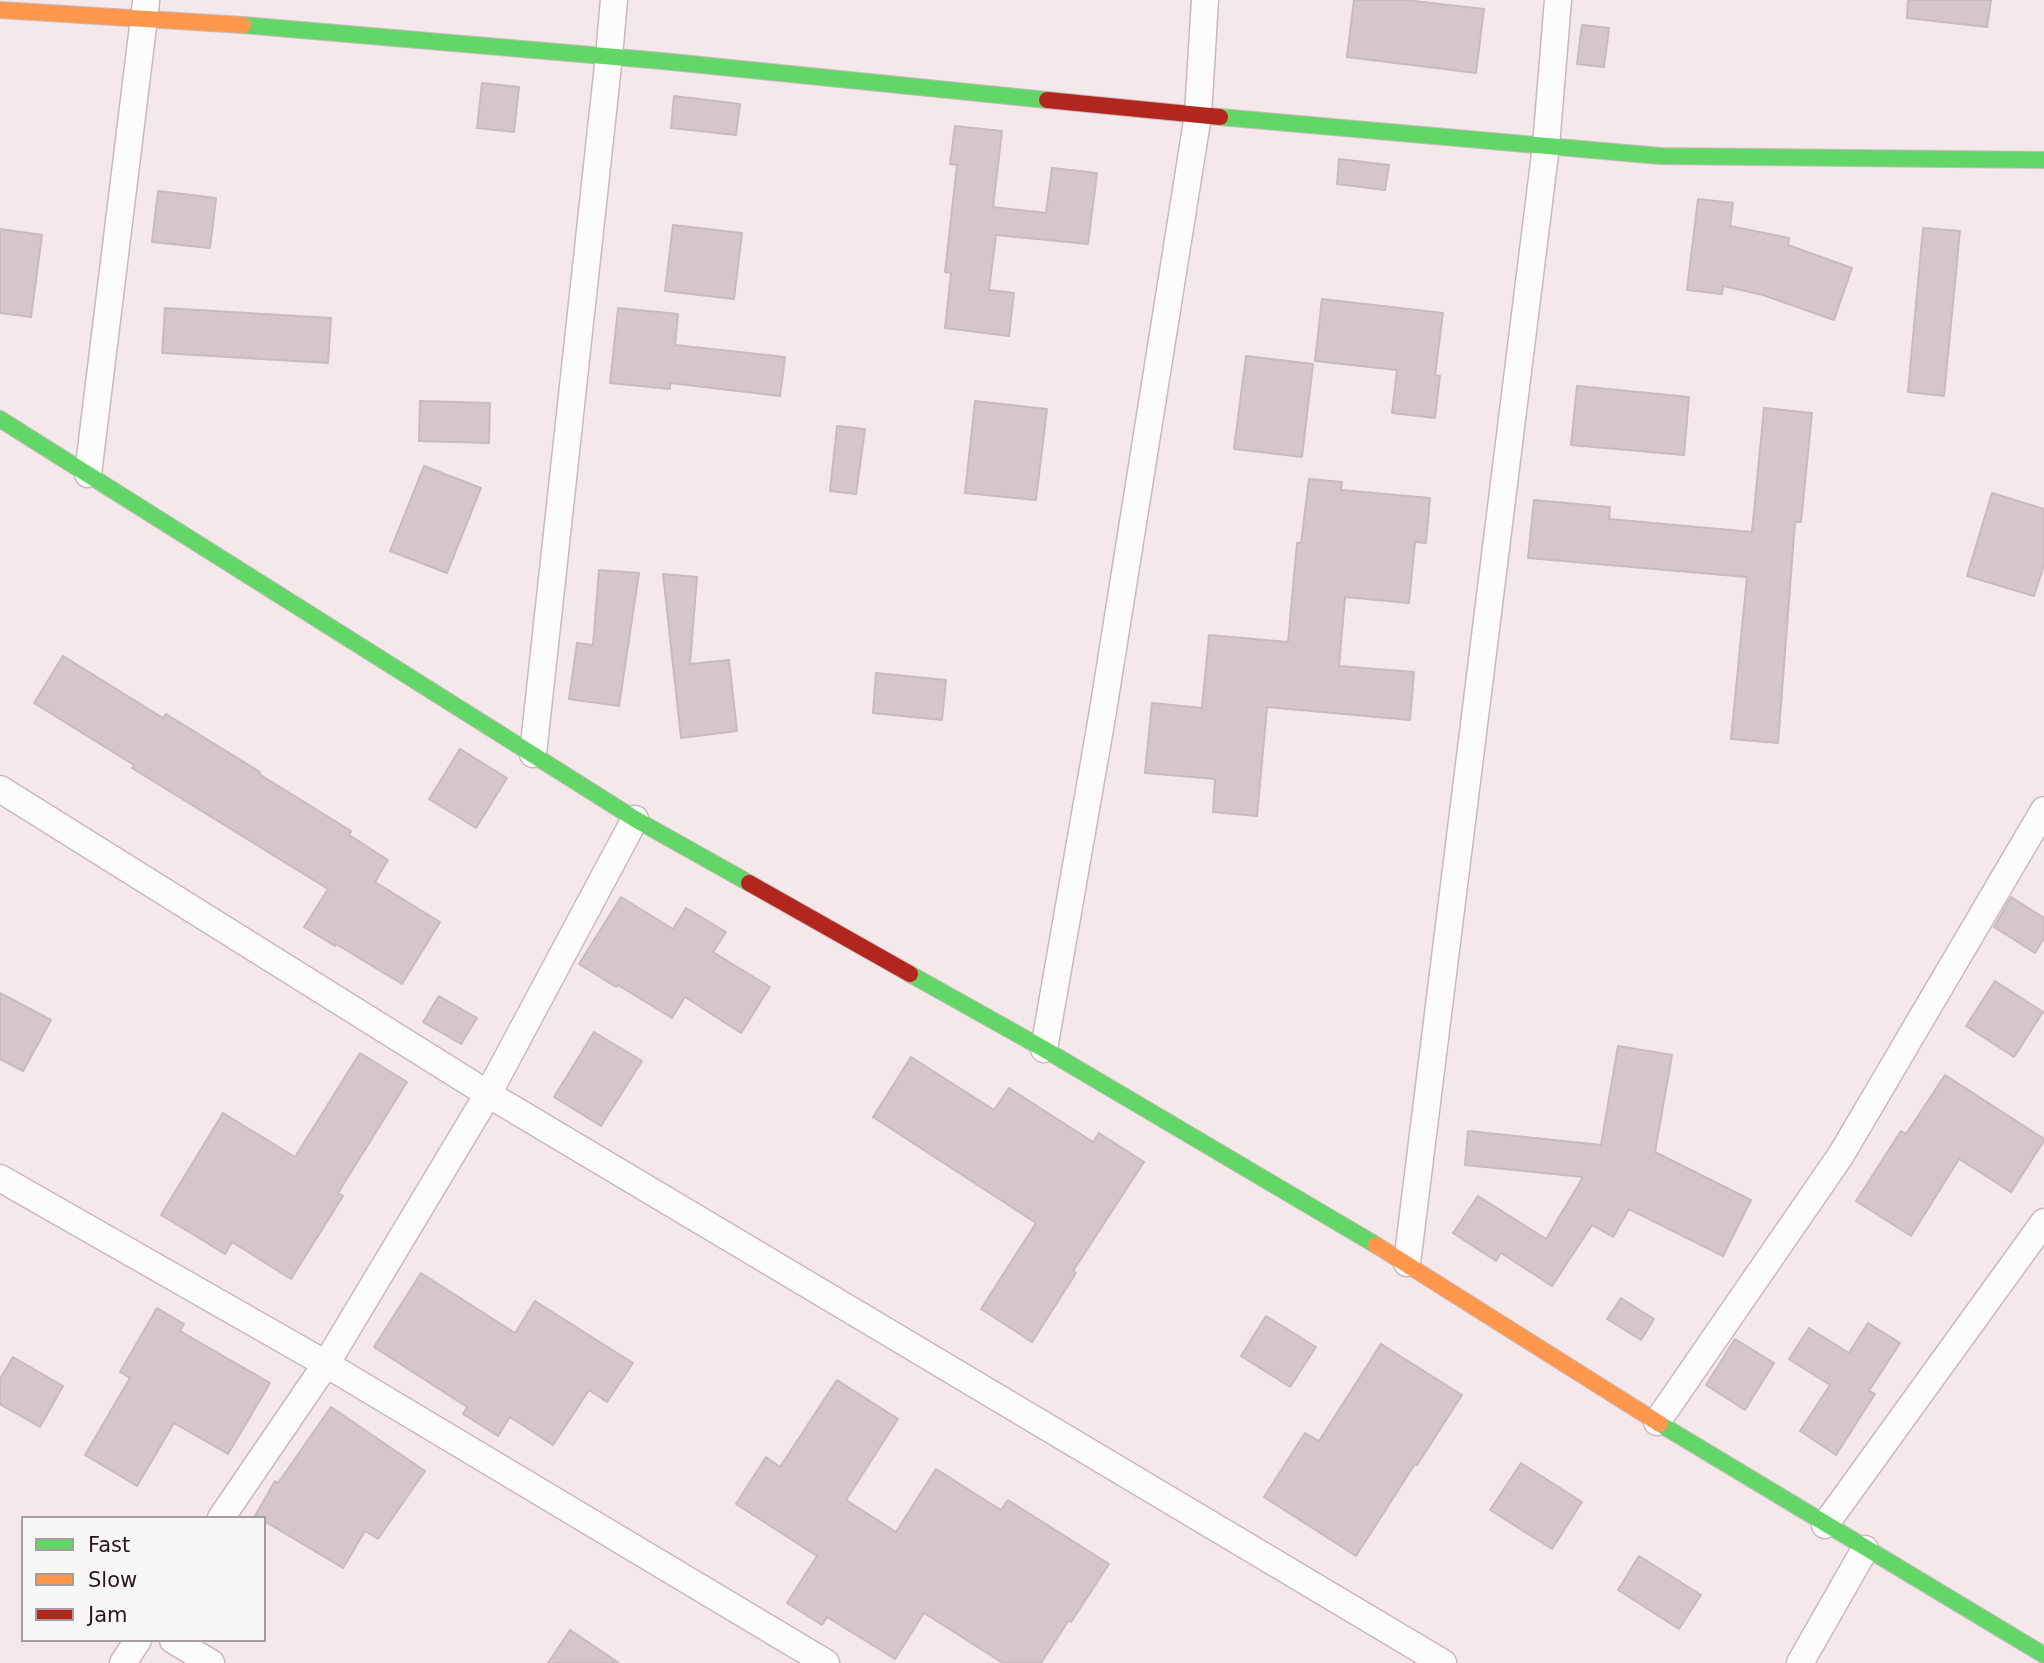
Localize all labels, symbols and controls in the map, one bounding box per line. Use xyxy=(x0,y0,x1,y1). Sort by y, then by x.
legend xyxy=(21,1516,266,1642)
text: Fast xyxy=(88,1533,130,1557)
text: Slow xyxy=(88,1568,137,1592)
text: Jam xyxy=(88,1603,128,1627)

